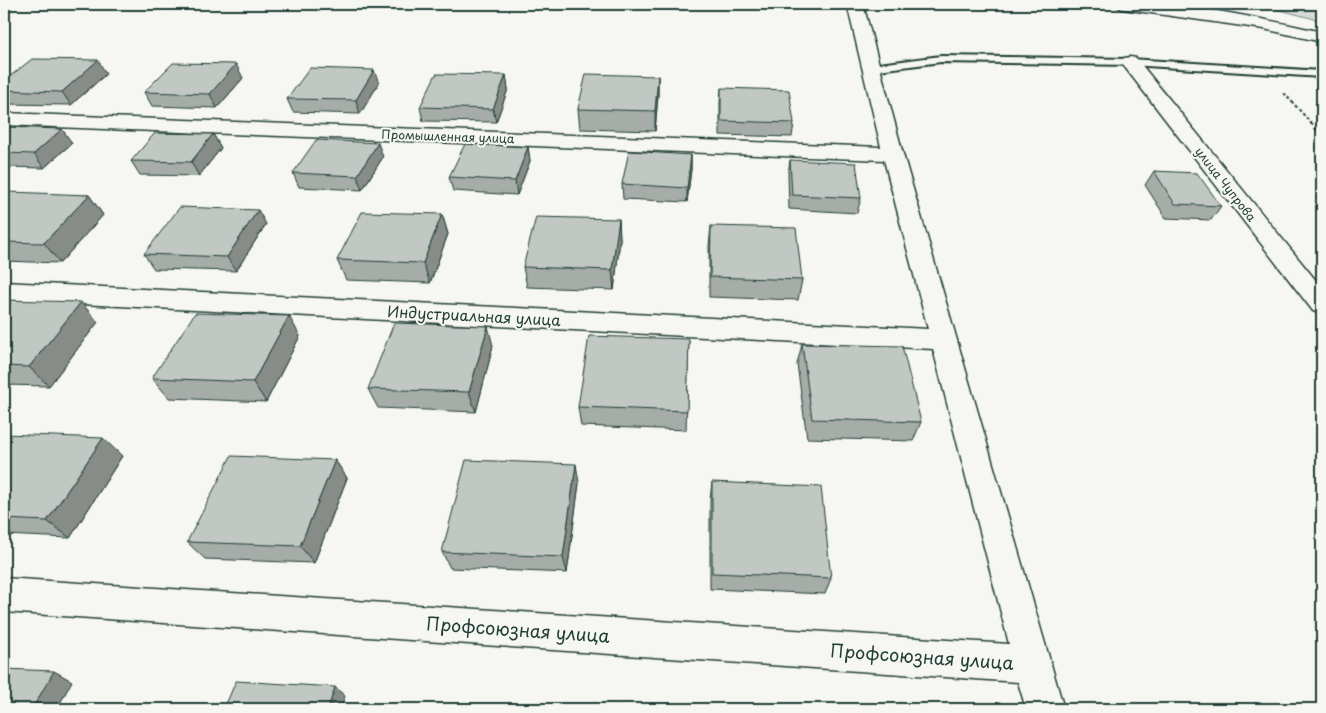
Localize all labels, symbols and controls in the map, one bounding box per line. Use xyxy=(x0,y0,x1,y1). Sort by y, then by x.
street label: Промышленная улица xyxy=(381,125,515,147)
street label: улица Чупрова xyxy=(1191,143,1261,225)
street label: Индустриальная улица xyxy=(387,299,562,331)
street label: Профсоюзная улица xyxy=(425,609,611,649)
street label: Профсоюзная улица xyxy=(829,636,1015,676)

